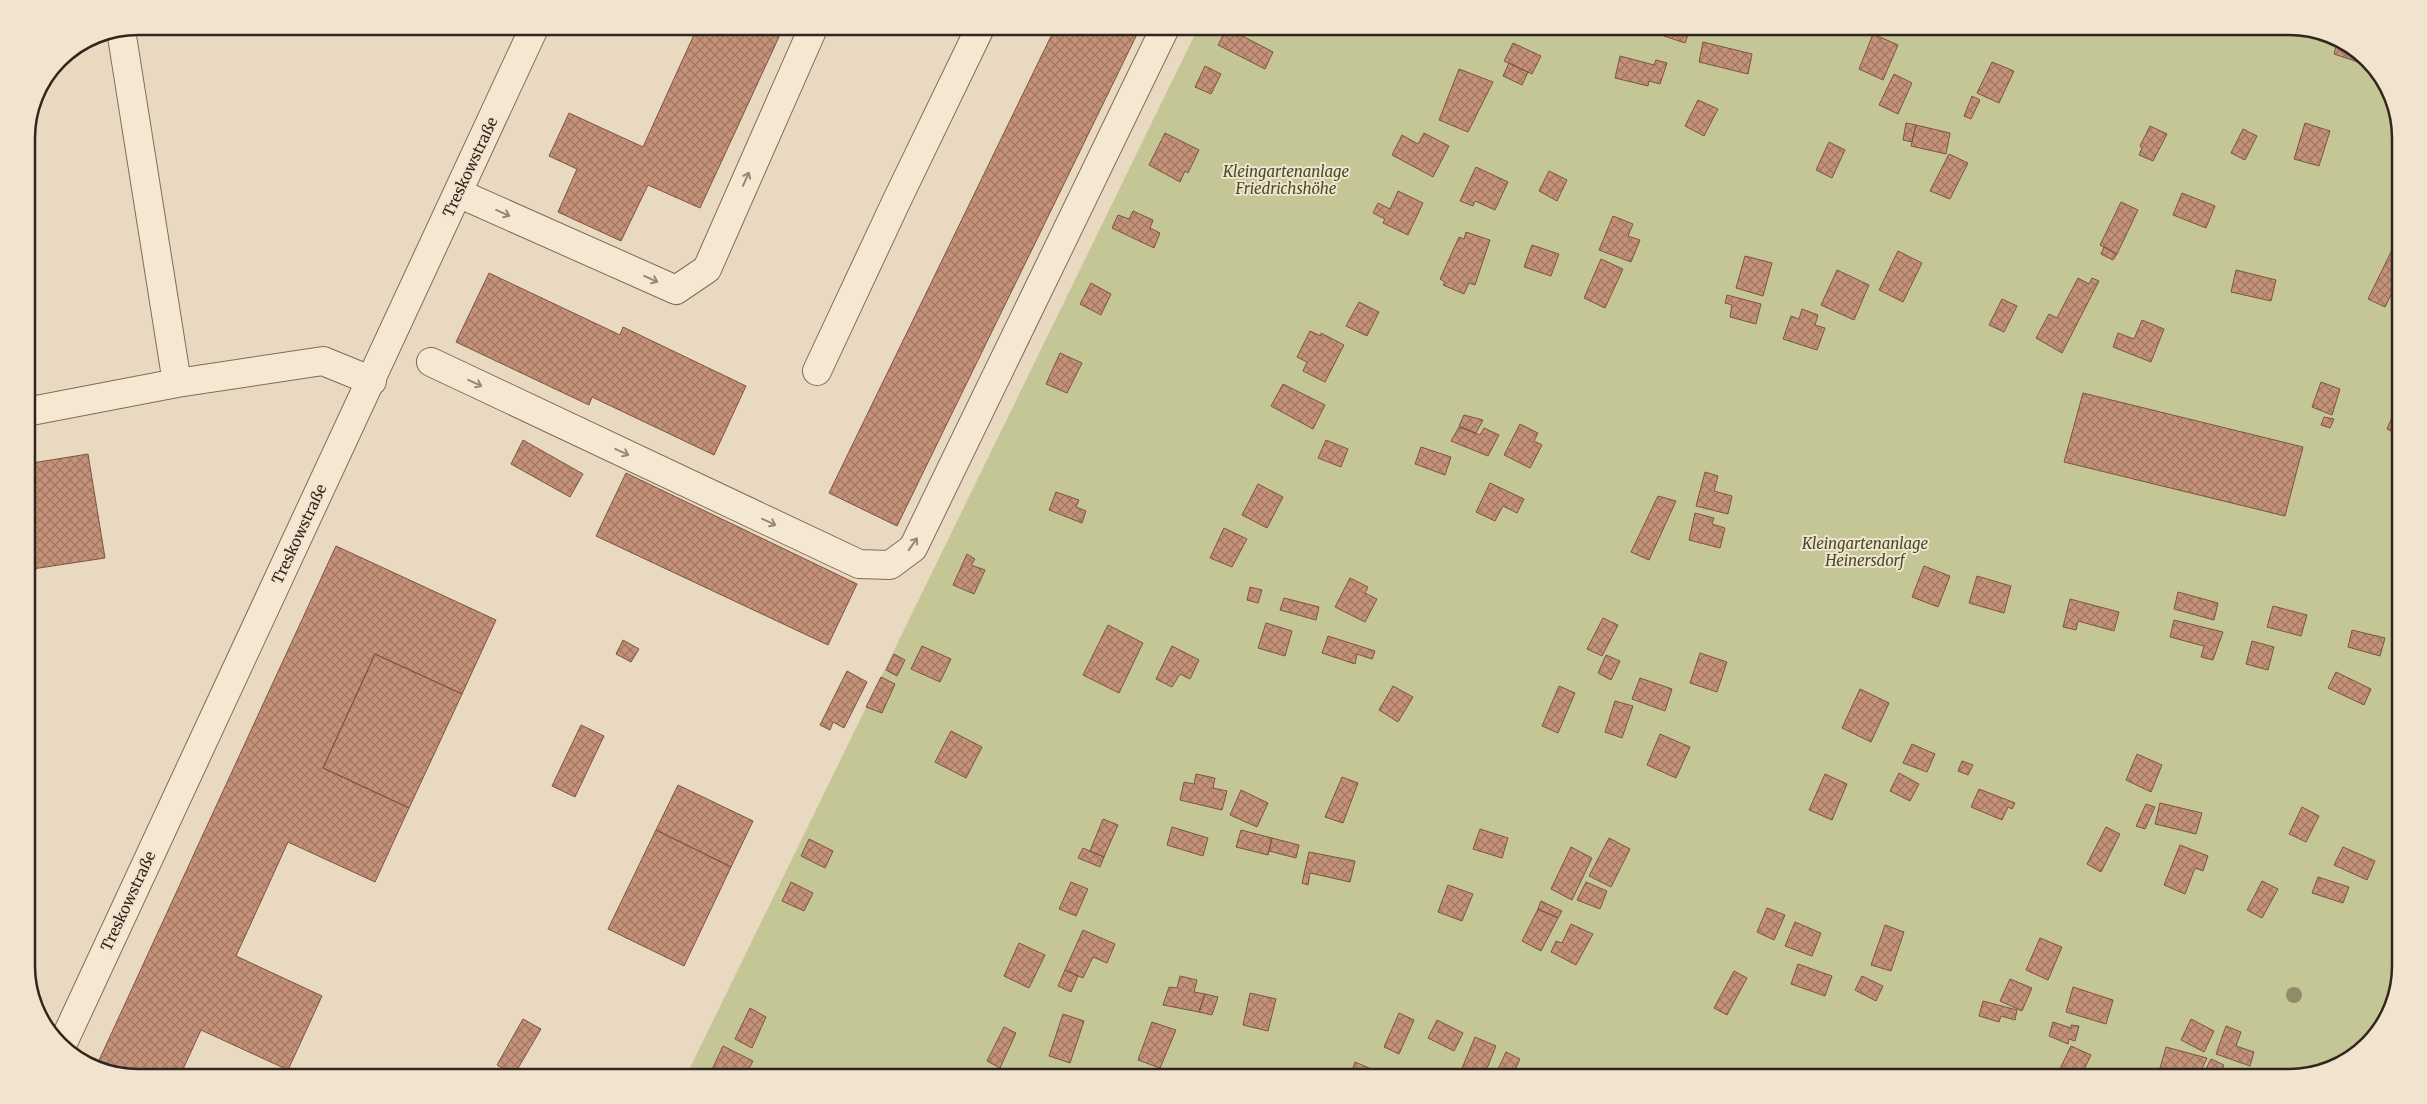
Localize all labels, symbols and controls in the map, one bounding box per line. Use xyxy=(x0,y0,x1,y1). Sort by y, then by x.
street label: Treskowstraße xyxy=(439,114,502,220)
park label: Kleingartenanlage Friedrichshöhe xyxy=(1222,162,1349,198)
one-way arrow xyxy=(742,172,752,187)
one-way arrow xyxy=(495,208,510,218)
one-way arrow xyxy=(643,274,658,284)
one-way arrow xyxy=(467,379,482,388)
one-way arrow xyxy=(614,448,629,458)
street label: Treskowstraße xyxy=(268,481,331,587)
one-way arrow xyxy=(761,518,776,527)
park label: Kleingartenanlage Heinersdorf xyxy=(1801,534,1928,570)
one-way arrow xyxy=(908,537,918,551)
street label: Treskowstraße xyxy=(97,848,160,954)

